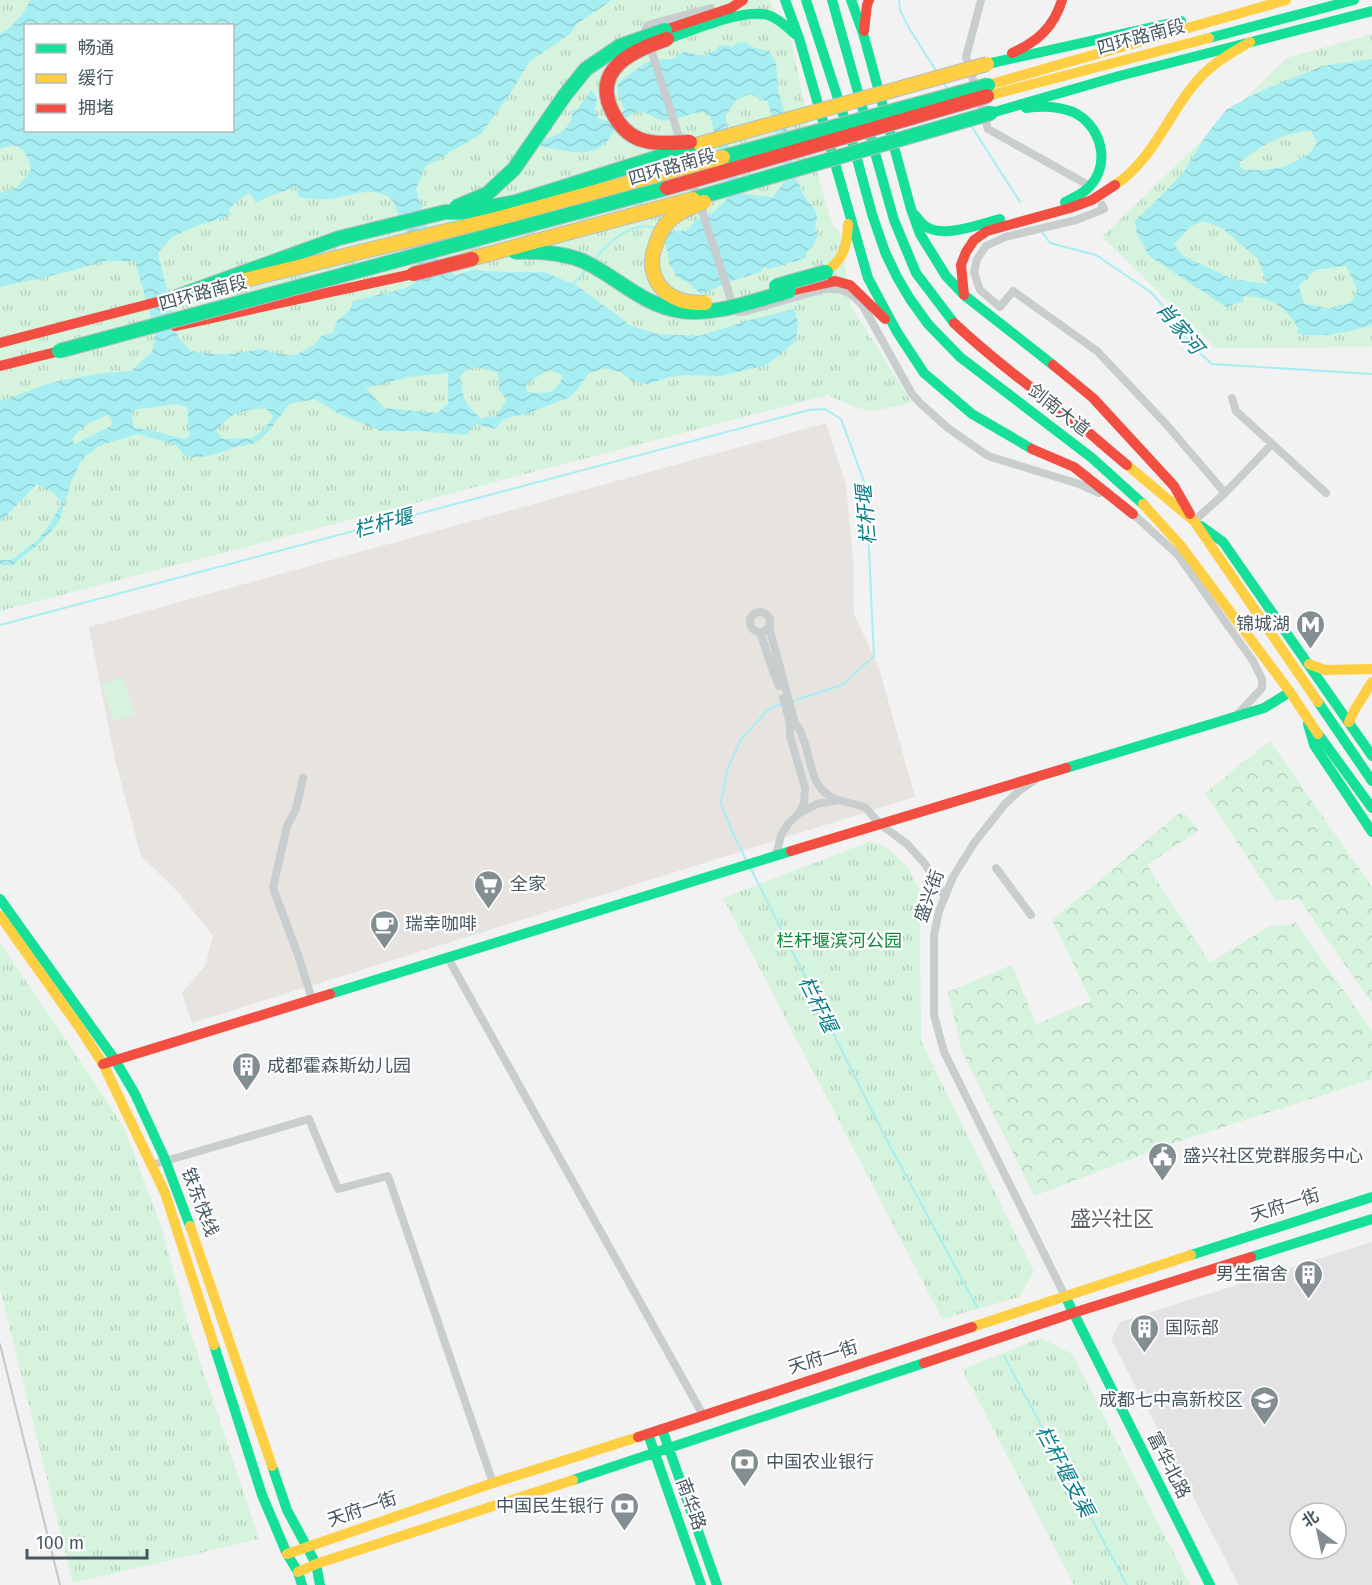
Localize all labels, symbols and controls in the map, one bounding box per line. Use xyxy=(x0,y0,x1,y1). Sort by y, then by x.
street label: 四环路南段 xyxy=(1095,15,1187,59)
legend xyxy=(24,24,234,132)
text: 畅通 xyxy=(78,37,114,59)
text: 缓行 xyxy=(78,67,114,89)
text: 拥堵 xyxy=(78,97,114,119)
street label: 四环路南段 xyxy=(626,144,718,190)
street label: 四环路南段 xyxy=(157,271,249,315)
water label: 肖家河 xyxy=(1152,297,1211,362)
street label: 剑南大道 xyxy=(1024,379,1094,441)
water label: 栏杆堰 xyxy=(851,481,881,546)
water label: 栏杆堰 xyxy=(351,503,418,542)
metro station icon: 锦城湖 xyxy=(1295,608,1327,650)
place label: 锦城湖 xyxy=(1236,613,1290,635)
street label: 盛兴街 xyxy=(909,867,949,925)
supermarket icon: 全家 xyxy=(473,868,505,910)
place label: 全家 xyxy=(510,873,546,895)
cafe icon: 瑞幸咖啡 xyxy=(368,908,400,950)
place label: 瑞幸咖啡 xyxy=(405,913,477,935)
park label: 栏杆堰滨河公园 xyxy=(776,930,902,952)
water label: 栏杆堰 xyxy=(794,972,844,1039)
building icon: 成都霍森斯幼儿园 xyxy=(230,1050,262,1092)
place label: 成都霍森斯幼儿园 xyxy=(267,1055,411,1077)
public building icon: 盛兴社区党群服务中心 xyxy=(1146,1140,1178,1182)
place label: 盛兴社区党群服务中心 xyxy=(1183,1145,1363,1167)
street label: 铁东快线 xyxy=(177,1164,223,1240)
street label: 天府一街 xyxy=(1247,1183,1323,1227)
district label: 盛兴社区 xyxy=(1070,1206,1154,1232)
building icon: 男生宿舍 xyxy=(1293,1258,1325,1300)
place label: 男生宿舍 xyxy=(1216,1263,1288,1285)
building icon: 国际部 xyxy=(1128,1312,1160,1354)
place label: 国际部 xyxy=(1165,1317,1219,1339)
street label: 天府一街 xyxy=(785,1335,861,1379)
school or university icon: 成都七中高新校区 xyxy=(1248,1384,1280,1426)
place label: 成都七中高新校区 xyxy=(1099,1389,1243,1411)
water label: 栏杆堰支渠 xyxy=(1031,1421,1100,1523)
street label: 富华北路 xyxy=(1143,1428,1195,1502)
bank icon: 中国农业银行 xyxy=(729,1446,761,1488)
place label: 中国农业银行 xyxy=(766,1451,874,1473)
street label: 南华路 xyxy=(671,1475,711,1533)
street label: 天府一街 xyxy=(324,1487,400,1531)
bank icon: 中国民生银行 xyxy=(609,1490,641,1532)
place label: 中国民生银行 xyxy=(496,1495,604,1517)
north arrow xyxy=(1288,1501,1348,1561)
text: 北 xyxy=(1298,1507,1322,1531)
scale bar xyxy=(27,1522,147,1560)
text: 100 m xyxy=(36,1532,84,1554)

